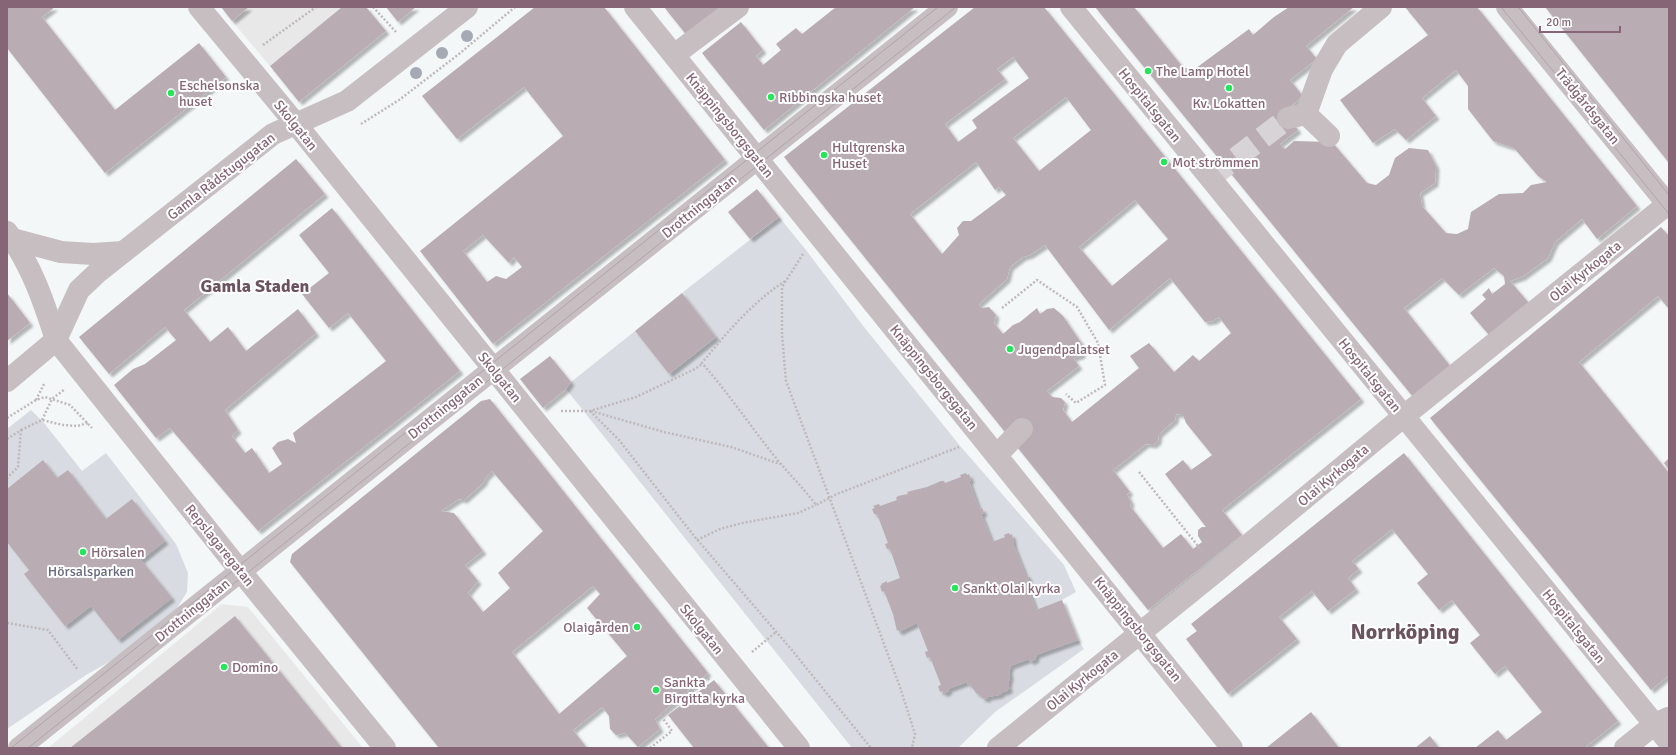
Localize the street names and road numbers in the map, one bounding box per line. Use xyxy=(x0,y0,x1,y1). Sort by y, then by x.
street label: Hospitalsgatan xyxy=(1115,65,1185,146)
street label: Trädgårdsgatan xyxy=(1552,65,1623,148)
street label: Knäppingsborgsgatan xyxy=(682,69,777,181)
street label: Skolgatan xyxy=(270,97,321,154)
street label: Gamla Rådstugugatan xyxy=(164,129,279,224)
street label: Drottninggatan xyxy=(658,171,740,242)
street label: Olai Kyrkogata xyxy=(1546,237,1625,306)
street label: Knäppingsborgsgatan xyxy=(886,321,981,433)
street label: Hospitalsgatan xyxy=(1335,335,1405,416)
street label: Skolgatan xyxy=(474,349,525,406)
street label: Drottninggatan xyxy=(404,372,486,443)
street label: Olai Kyrkogata xyxy=(1294,441,1372,510)
street label: Repslagaregatan xyxy=(181,501,258,590)
street label: Knäppingsborgsgatan xyxy=(1090,573,1185,685)
street label: Drottninggatan xyxy=(151,575,233,646)
street label: Hospitalsgatan xyxy=(1539,586,1609,667)
street label: Skolgatan xyxy=(676,601,727,658)
street label: Olai Kyrkogata xyxy=(1043,646,1122,715)

